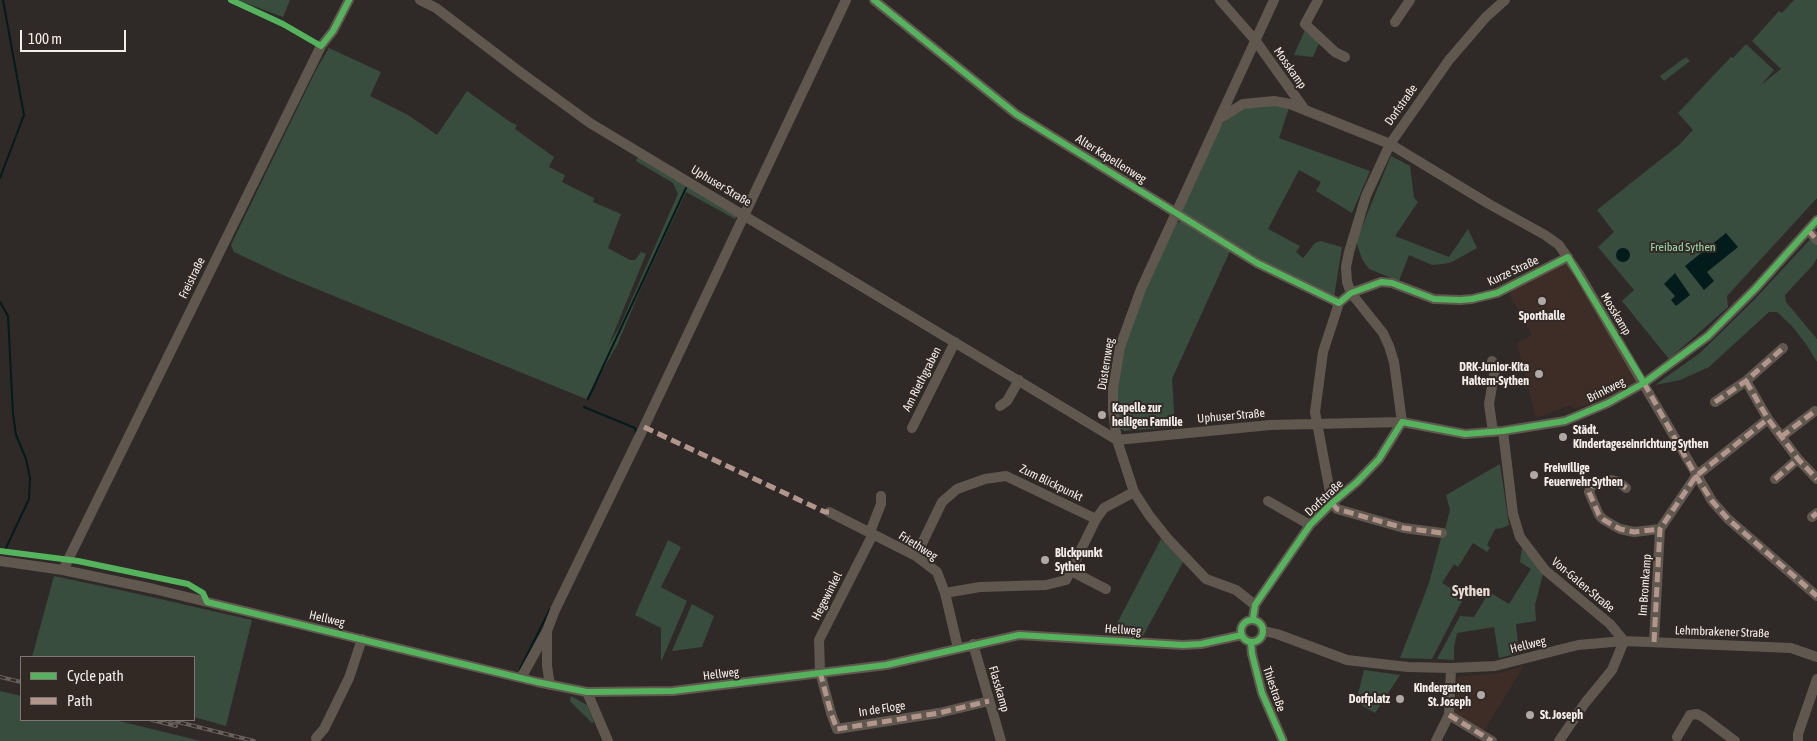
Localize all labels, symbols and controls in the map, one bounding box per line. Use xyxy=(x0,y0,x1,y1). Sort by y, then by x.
scale bar xyxy=(22,20,129,52)
text: 100 m xyxy=(28,30,62,47)
street label: Mosskamp xyxy=(1271,44,1309,92)
street label: Dorfstraße xyxy=(1382,82,1420,128)
street label: Alter Kapellenweg xyxy=(1073,132,1149,186)
street label: Uphuser Straße xyxy=(688,162,754,210)
park label: Freibad Sythen xyxy=(1650,240,1716,254)
street label: Kurze Straße xyxy=(1485,253,1541,289)
street label: Freistraße xyxy=(176,255,208,301)
street label: Mosskamp xyxy=(1598,290,1634,338)
marker: Sporthalle xyxy=(1536,295,1548,307)
place label: Sporthalle xyxy=(1519,309,1565,323)
street label: Düsternweg xyxy=(1095,337,1117,391)
street label: Am Riethgraben xyxy=(900,344,944,414)
place label: DRK-Junior-Kita Haltern-Sythen xyxy=(1459,360,1529,388)
marker: DRK-Junior-Kita Haltern-Sythen xyxy=(1533,368,1545,380)
street label: Brinkweg xyxy=(1585,374,1627,406)
place label: Kapelle zur heiligen Familie xyxy=(1112,401,1183,429)
street label: Uphuser Straße xyxy=(1197,406,1265,426)
marker: Kapelle zur heiligen Familie xyxy=(1096,409,1108,421)
place label: Städt. Kindertageseinrichtung Sythen xyxy=(1573,423,1709,451)
marker: Städt. Kindertageseinrichtung Sythen xyxy=(1557,431,1569,443)
street label: Zum Blickpunkt xyxy=(1017,461,1085,505)
place label: Freiwillige Feuerwehr Sythen xyxy=(1544,461,1623,489)
marker: Freiwillige Feuerwehr Sythen xyxy=(1528,469,1540,481)
street label: Dorfstraße xyxy=(1302,477,1346,519)
street label: Friethweg xyxy=(896,528,940,564)
place label: Blickpunkt Sythen xyxy=(1055,546,1102,574)
marker: Blickpunkt Sythen xyxy=(1039,554,1051,566)
street label: Im Bromkamp xyxy=(1636,554,1654,616)
street label: Von-Galen-Straße xyxy=(1549,555,1617,615)
street label: Hegewinkel xyxy=(809,570,845,622)
district label: Sythen xyxy=(1452,582,1490,600)
street label: Hellweg xyxy=(308,608,346,630)
street label: Hellweg xyxy=(1104,622,1142,638)
street label: Lehmbrakener Straße xyxy=(1675,623,1769,641)
street label: Hellweg xyxy=(1509,634,1547,656)
legend xyxy=(20,656,195,721)
street label: Flasskamp xyxy=(986,664,1012,714)
street label: Hellweg xyxy=(702,665,740,683)
street label: Thiestraße xyxy=(1260,665,1288,713)
text: Cycle path xyxy=(67,667,124,684)
place label: Kindergarten St. Joseph xyxy=(1414,681,1471,709)
marker: Kindergarten St. Joseph xyxy=(1475,689,1487,701)
text: Path xyxy=(67,692,93,709)
place label: Dorfplatz xyxy=(1349,692,1390,706)
marker: Dorfplatz xyxy=(1394,693,1406,705)
street label: In de Floge xyxy=(858,698,906,720)
place label: St. Joseph xyxy=(1540,708,1583,722)
marker: St. Joseph xyxy=(1524,709,1536,721)

